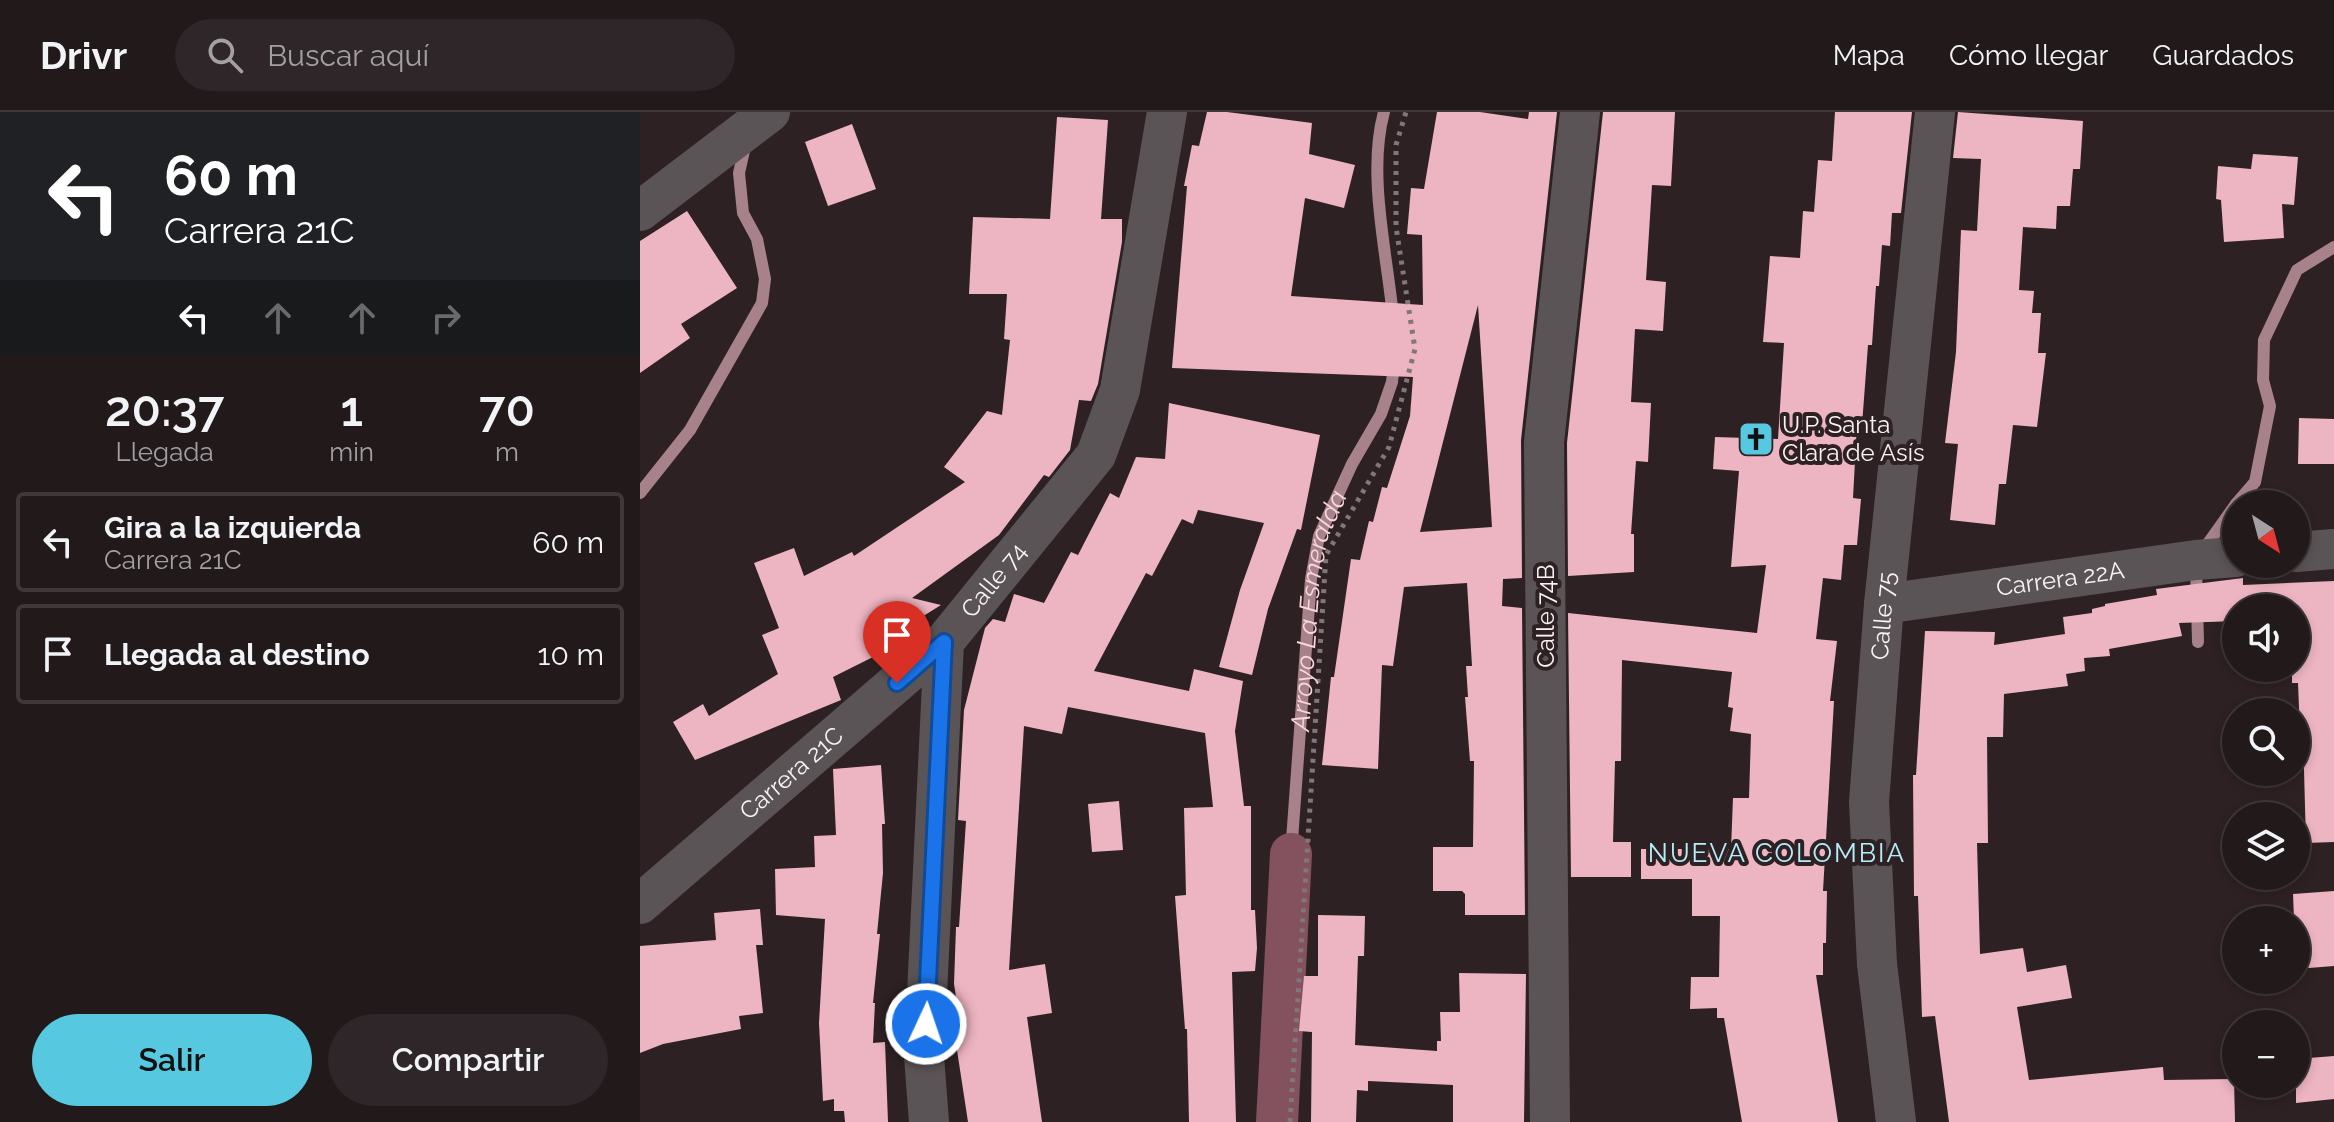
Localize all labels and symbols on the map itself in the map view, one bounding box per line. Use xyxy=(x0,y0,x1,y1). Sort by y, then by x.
place label: U.P. Santa Clara de Asís xyxy=(1782,410,1925,467)
church icon: U.P. Santa Clara de Asís xyxy=(1737,420,1775,458)
water label: Arroyo La Esmeralda xyxy=(1285,485,1353,734)
north arrow xyxy=(2222,490,2310,578)
street label: Calle 74 xyxy=(955,537,1033,623)
street label: Carrera 22A xyxy=(1994,555,2126,602)
street label: Calle 74B xyxy=(1531,564,1560,668)
street label: Calle 75 xyxy=(1865,570,1901,661)
pin xyxy=(863,601,931,683)
street label: Carrera 21C xyxy=(734,721,849,825)
district label: NUEVA COLOMBIA xyxy=(1648,838,1906,868)
position arrow xyxy=(884,982,968,1066)

